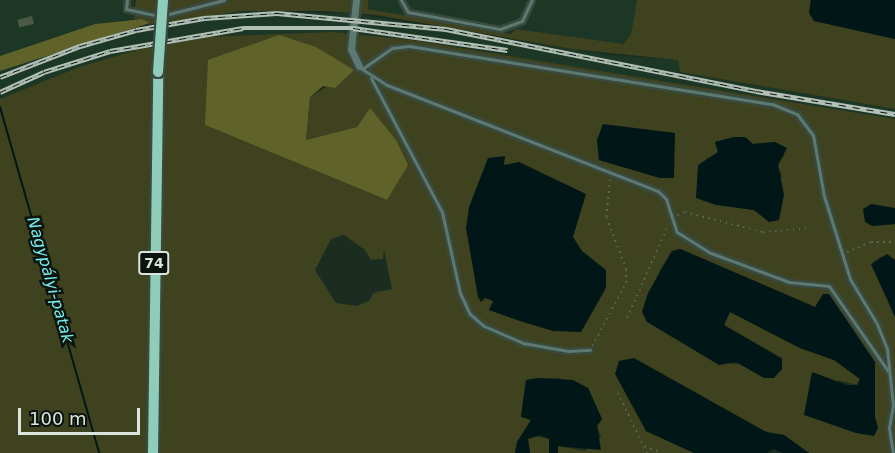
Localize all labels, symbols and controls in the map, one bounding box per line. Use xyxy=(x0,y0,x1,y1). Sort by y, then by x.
water label: Nagypályi-patak xyxy=(23,214,77,346)
road number: 74 xyxy=(138,252,170,274)
scale bar xyxy=(21,396,142,434)
text: 100 m xyxy=(29,408,87,429)

